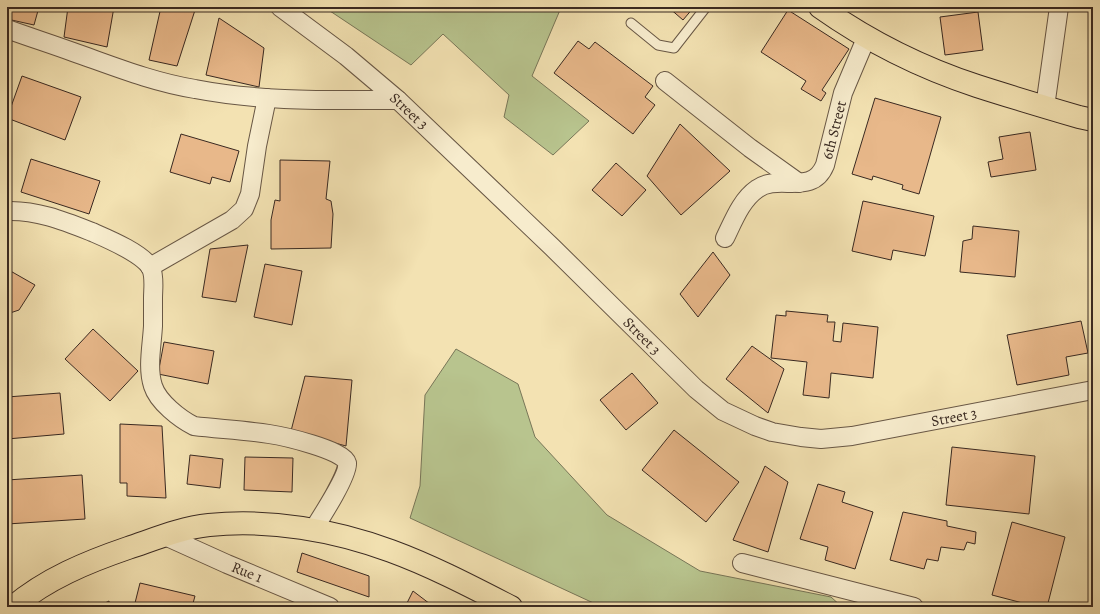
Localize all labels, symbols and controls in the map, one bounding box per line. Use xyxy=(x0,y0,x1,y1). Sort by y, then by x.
street label: Street 3 xyxy=(385,88,433,134)
street label: 6th Street xyxy=(817,99,851,161)
street label: Street 3 xyxy=(619,313,665,359)
street label: Street 3 xyxy=(929,403,979,431)
street label: Rue 1 xyxy=(229,557,265,587)

